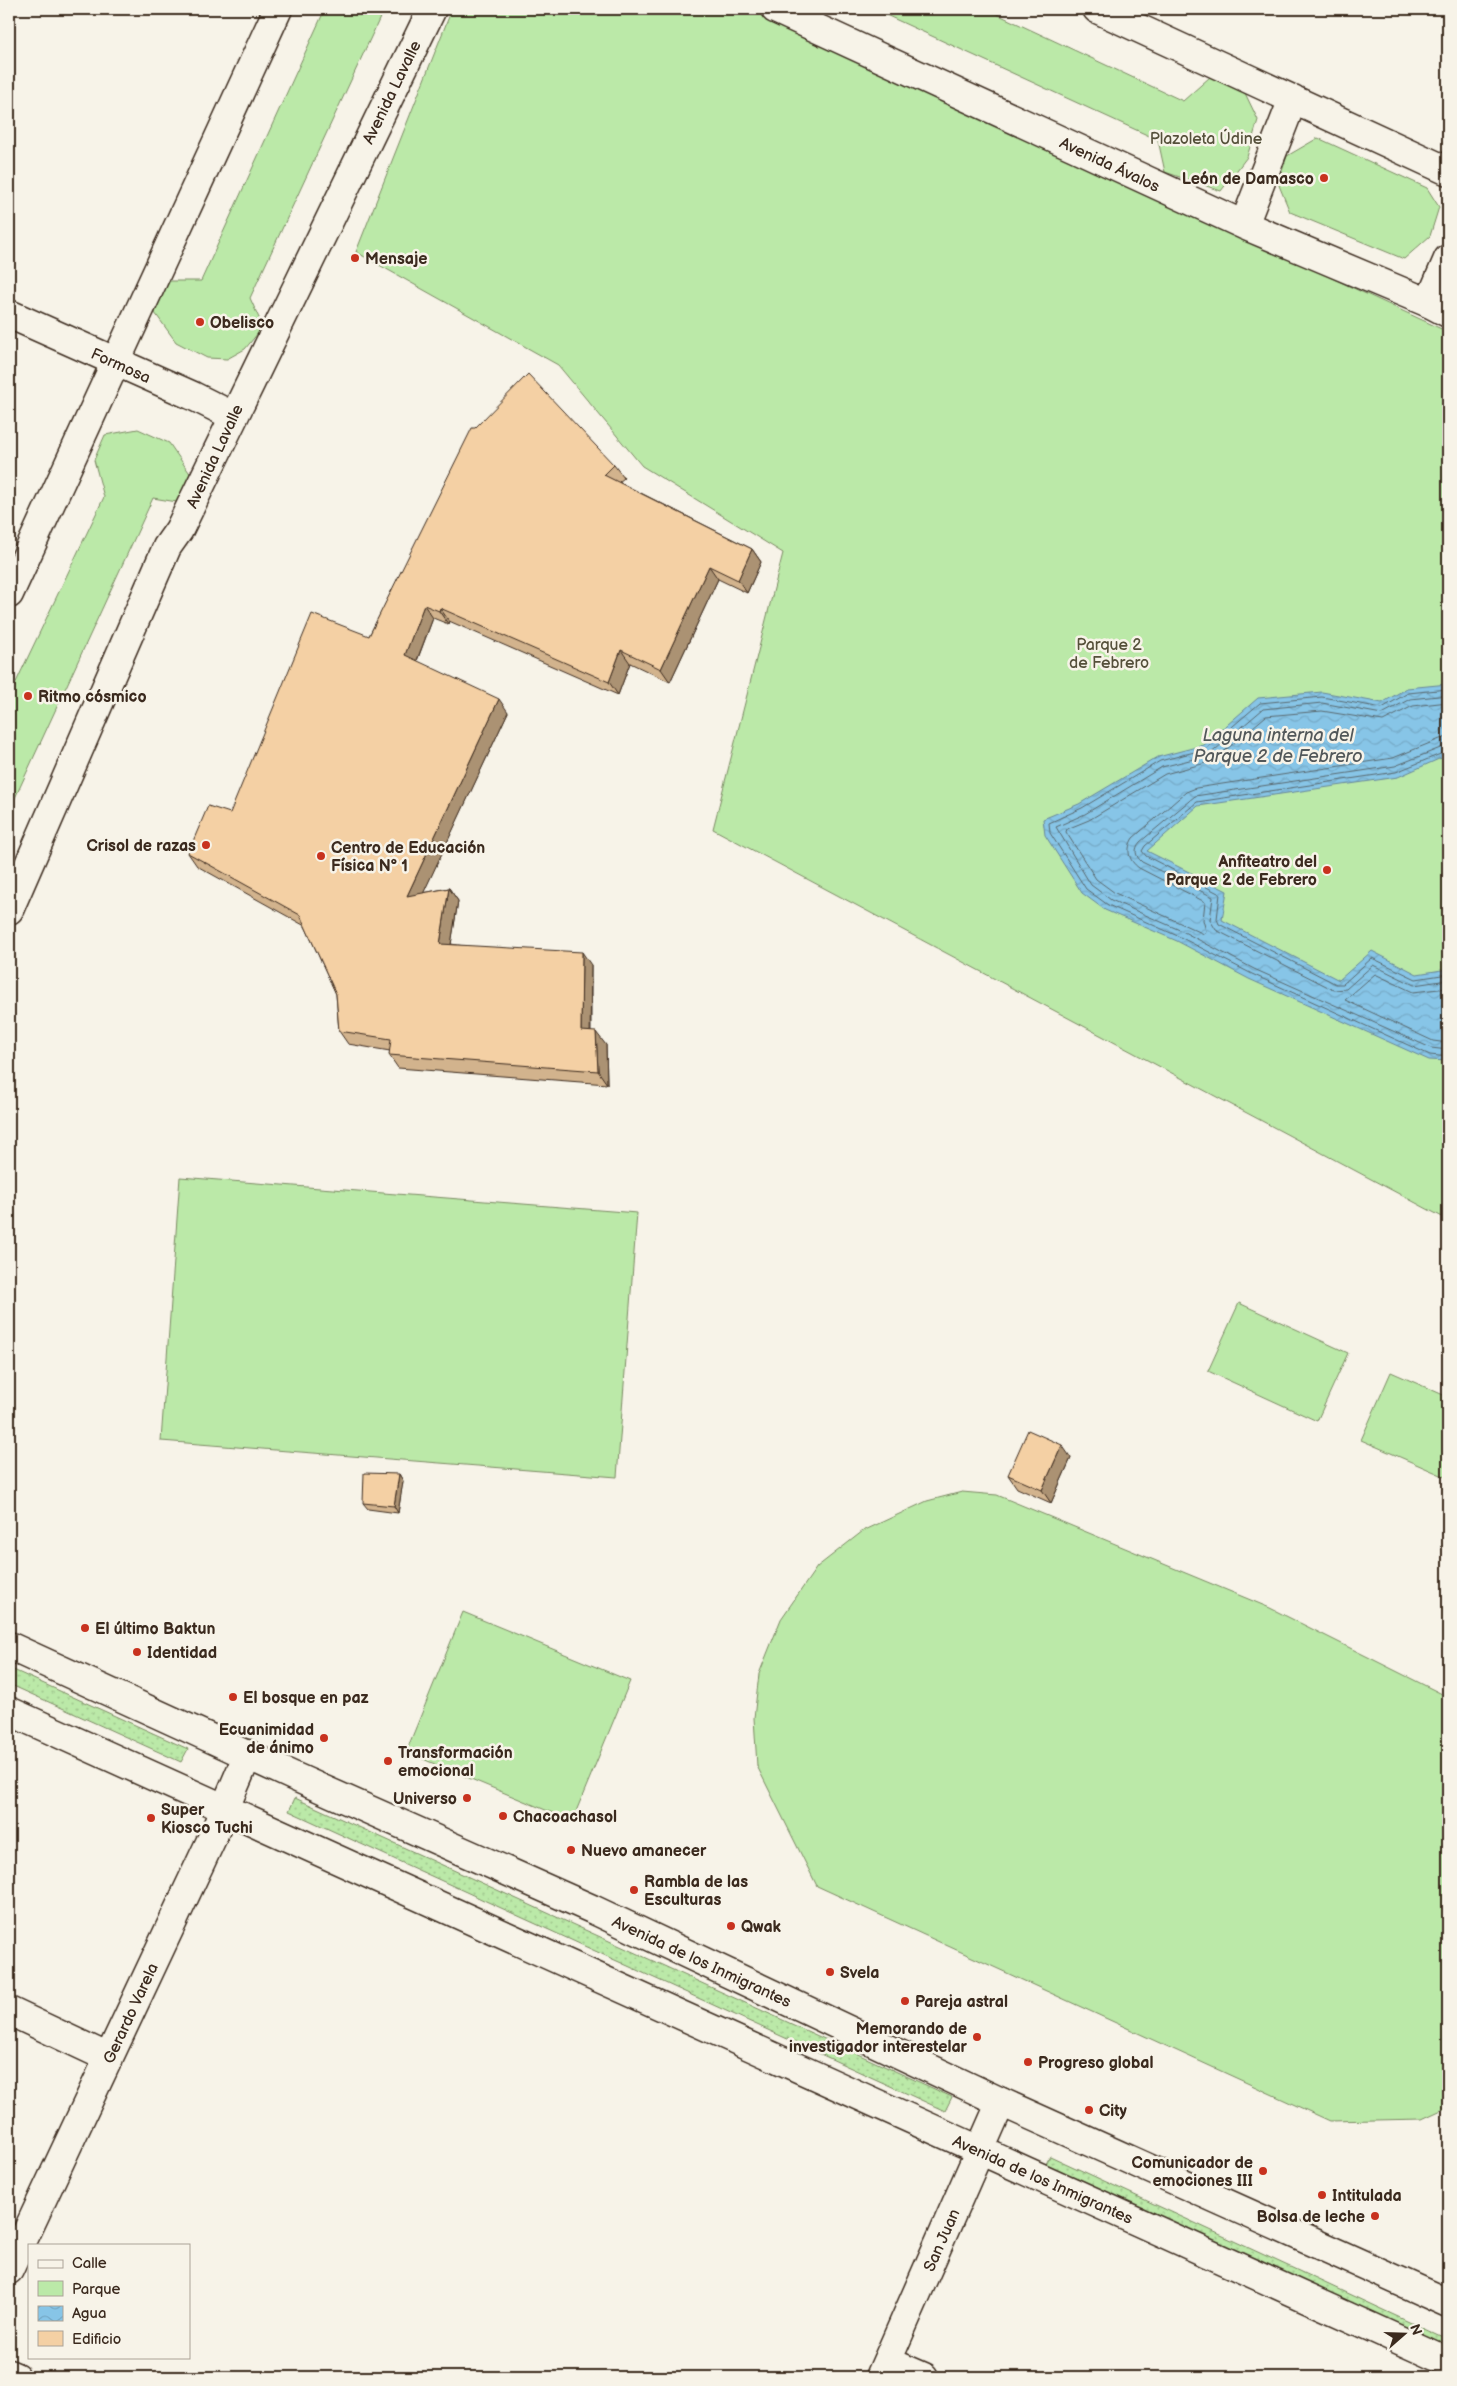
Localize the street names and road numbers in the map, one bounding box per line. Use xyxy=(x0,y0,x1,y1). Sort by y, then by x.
street label: Avenida Lavalle xyxy=(359,37,426,147)
street label: Avenida Ávalos xyxy=(1056,132,1163,197)
street label: Formosa xyxy=(88,345,153,388)
street label: Avenida Lavalle xyxy=(183,401,248,512)
street label: Avenida de los Inmigrantes xyxy=(609,1913,794,2012)
street label: Gerardo Varela xyxy=(100,1960,163,2067)
street label: Avenida de los Inmigrantes xyxy=(949,2132,1135,2229)
street label: San Juan xyxy=(920,2206,965,2275)

